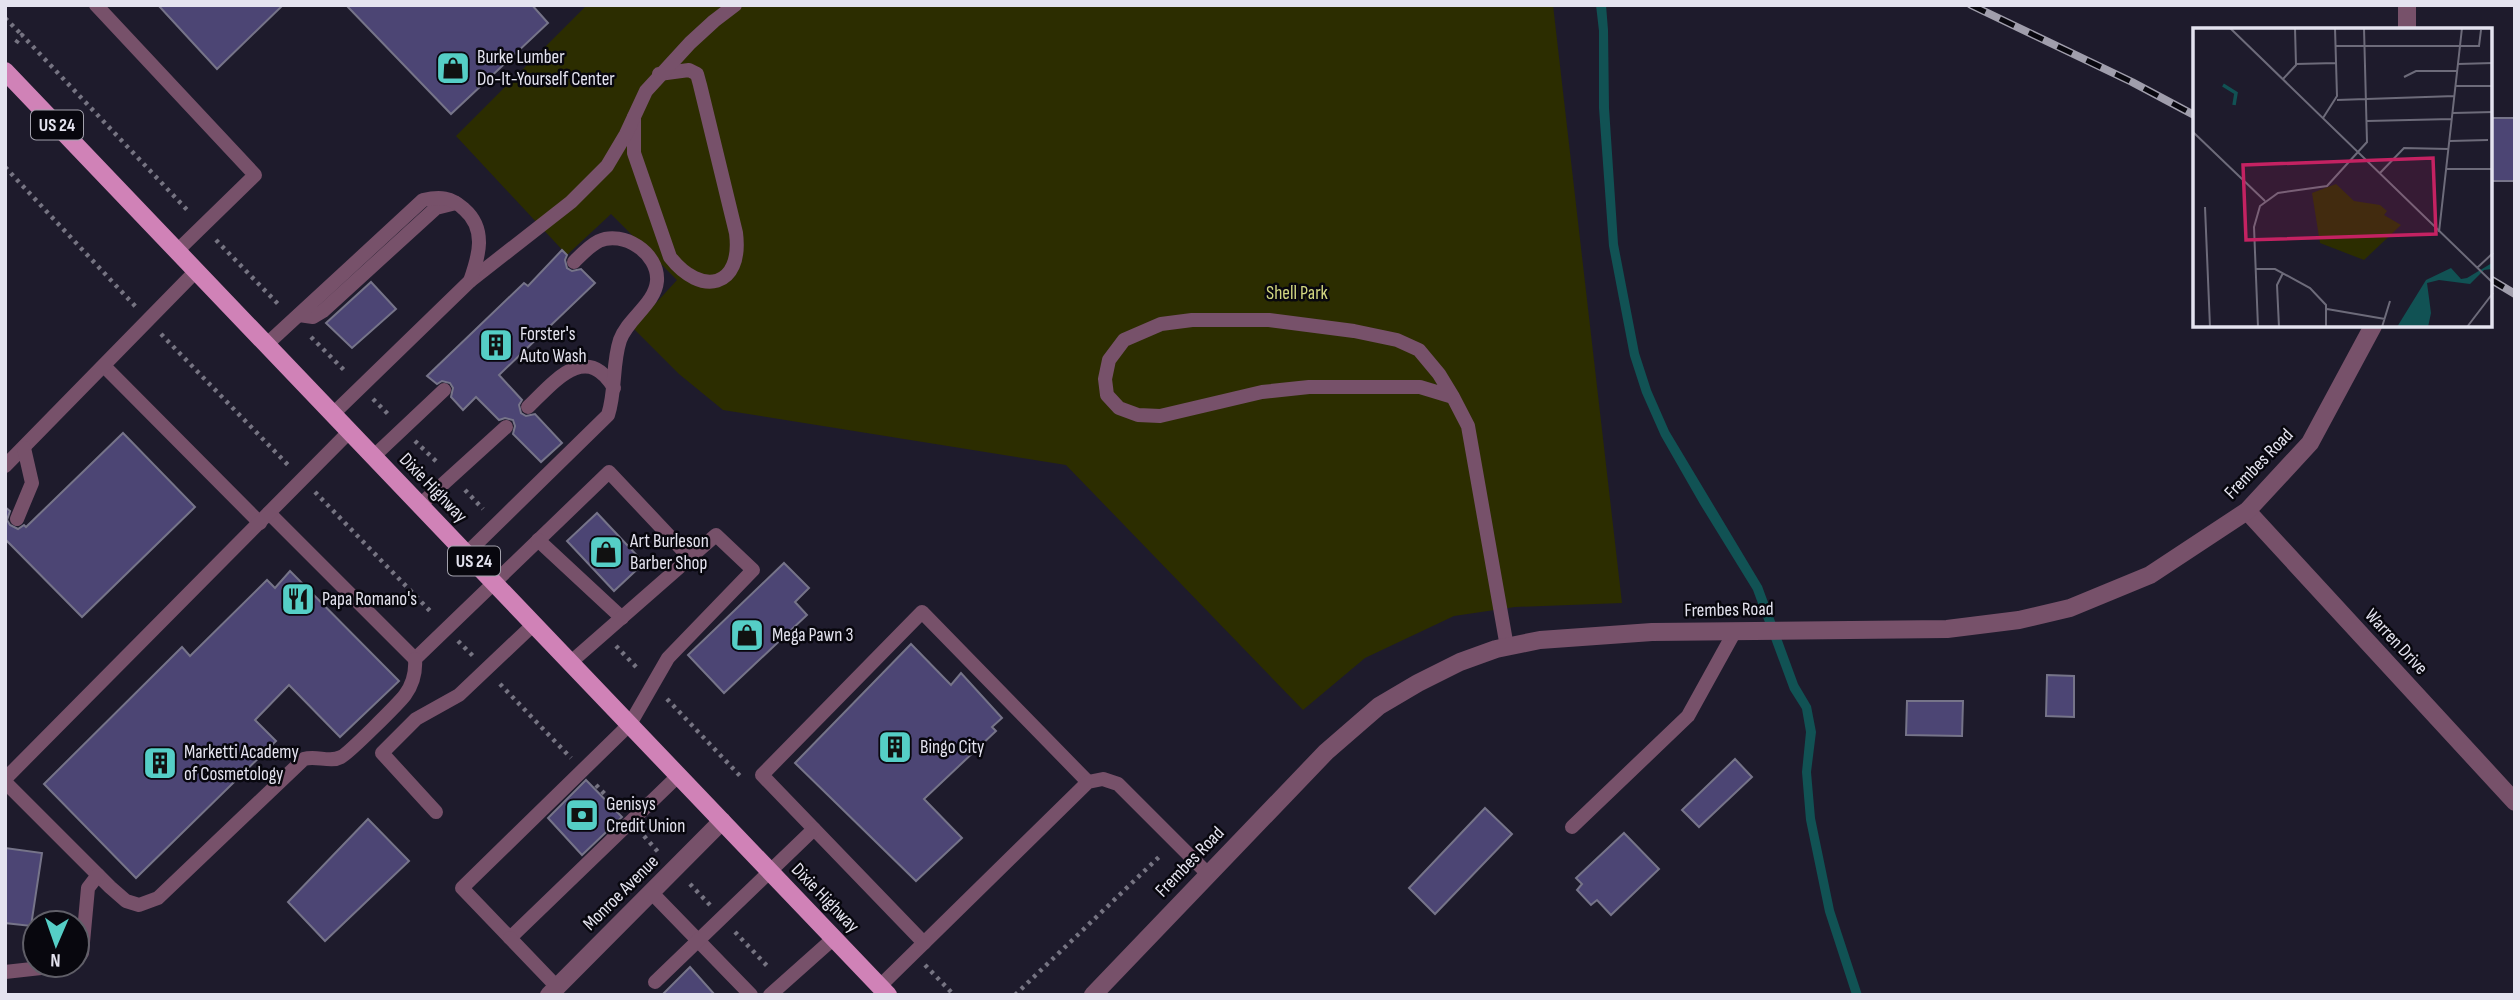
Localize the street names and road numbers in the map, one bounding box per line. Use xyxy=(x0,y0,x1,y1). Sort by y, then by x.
road number: US 24 xyxy=(31,110,83,140)
street label: Frembes Road xyxy=(2220,424,2298,504)
street label: Dixie Highway xyxy=(394,448,472,528)
road number: US 24 xyxy=(448,546,500,576)
street label: Frembes Road xyxy=(1684,598,1774,622)
street label: Warren Drive xyxy=(2360,604,2432,680)
street label: Frembes Road xyxy=(1151,822,1229,902)
street label: Monroe Avenue xyxy=(578,850,664,936)
street label: Dixie Highway xyxy=(786,858,864,938)

